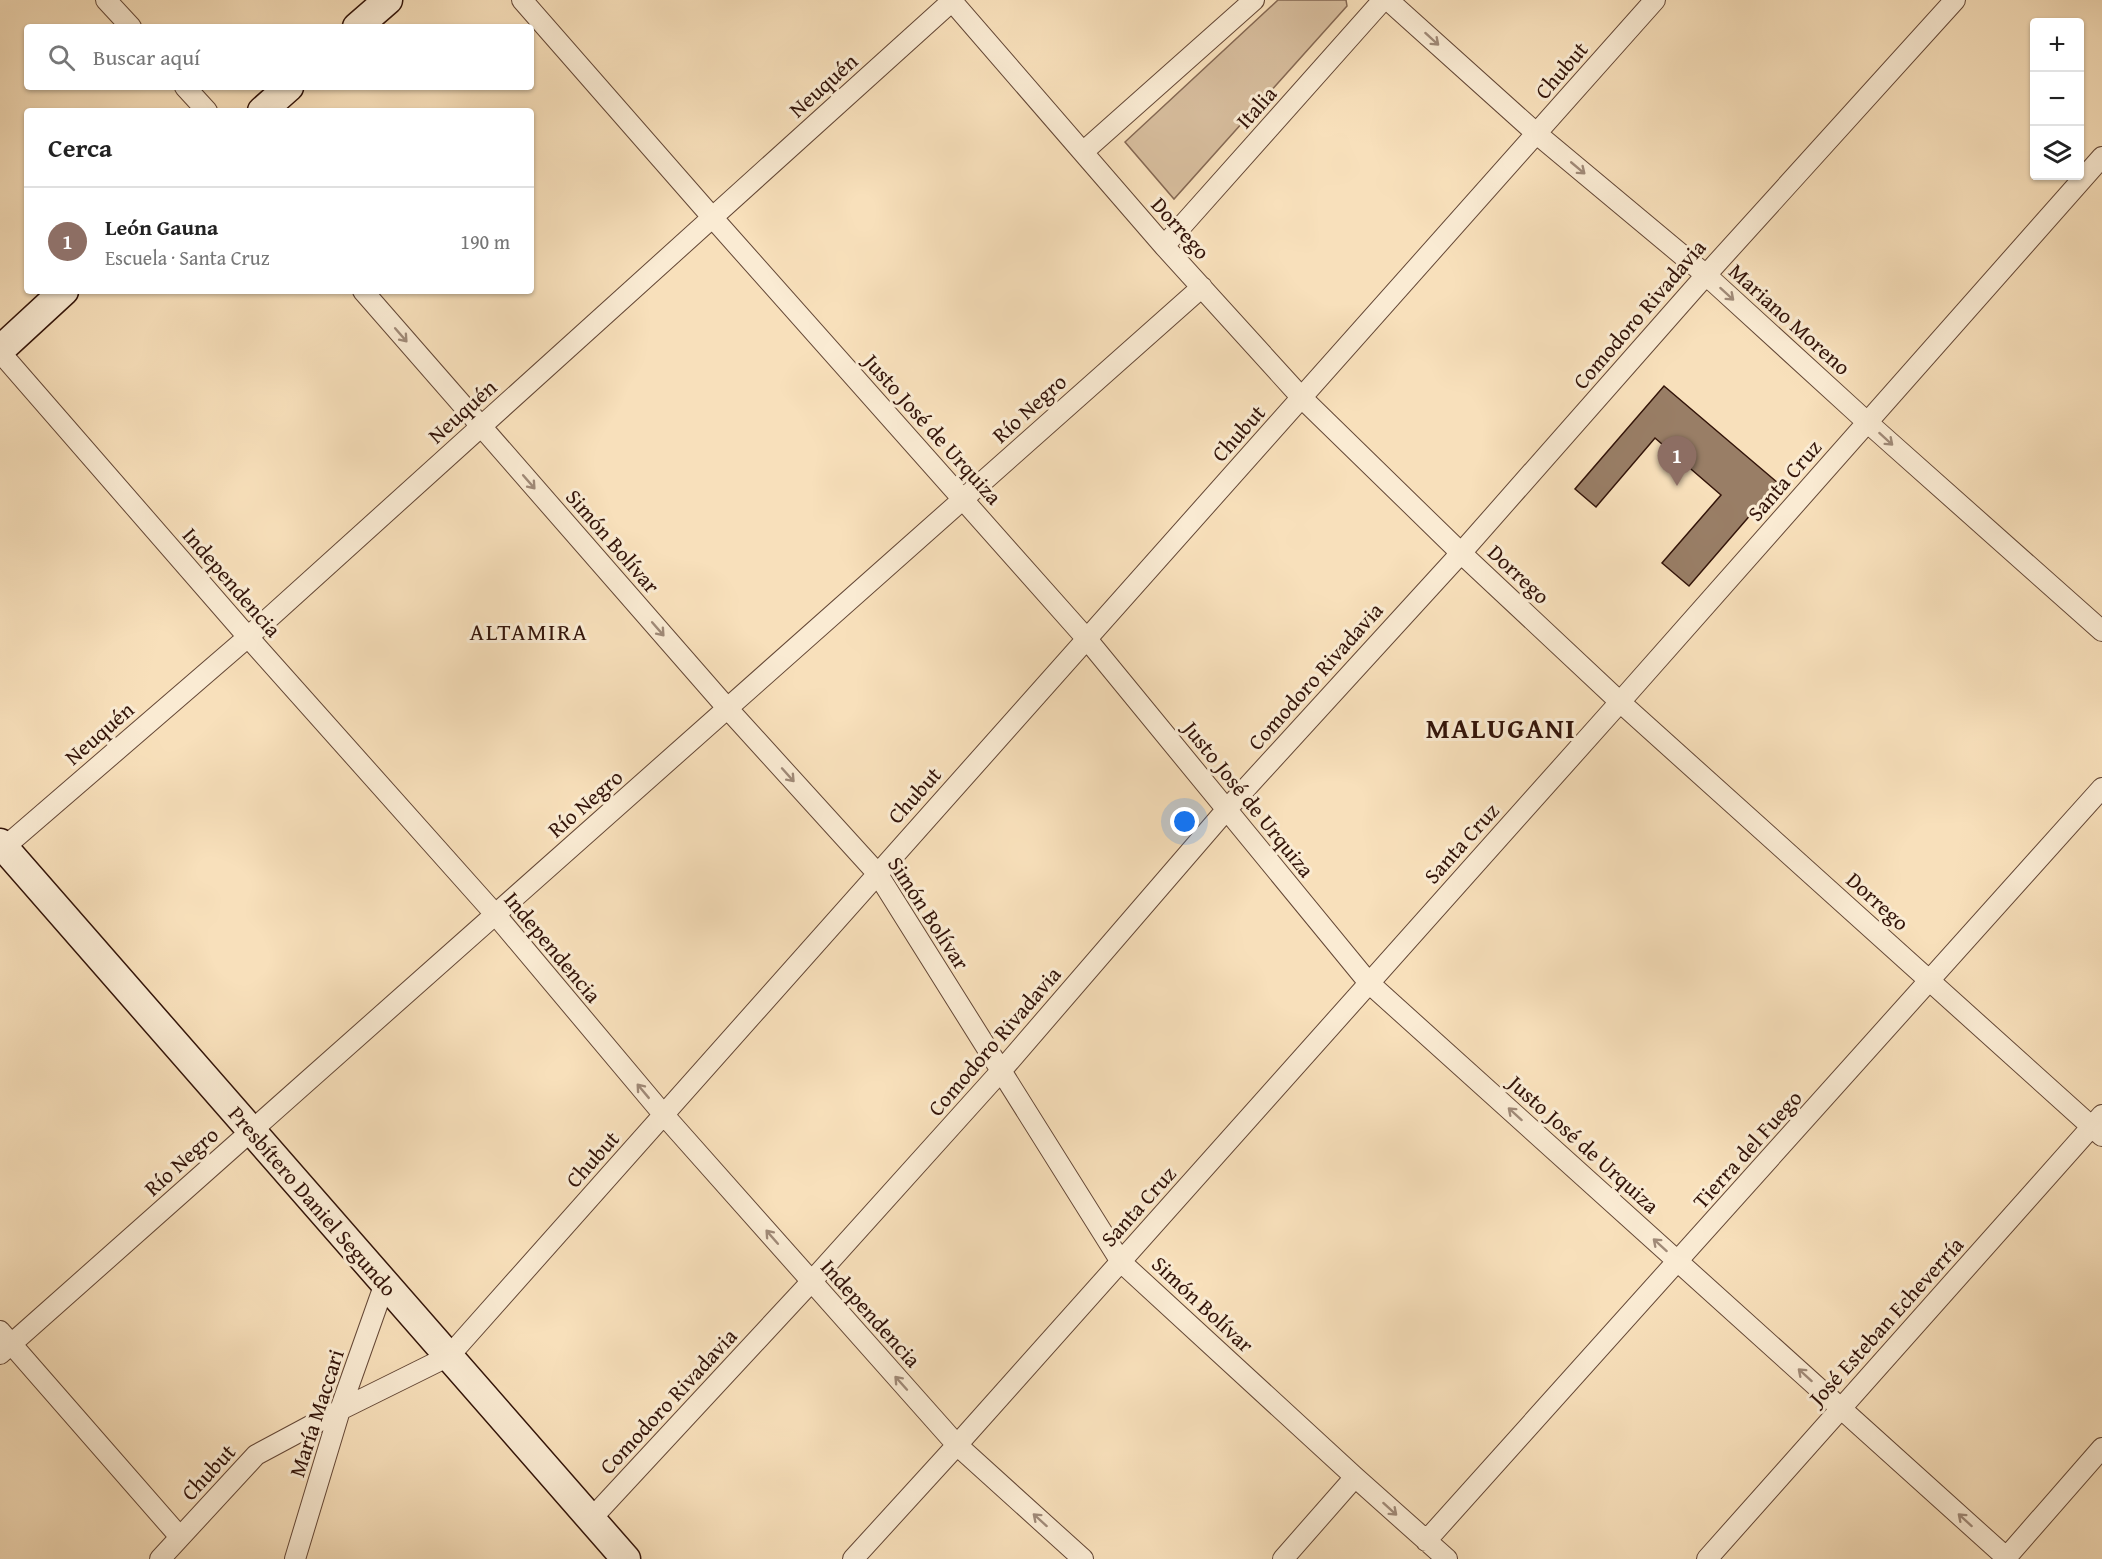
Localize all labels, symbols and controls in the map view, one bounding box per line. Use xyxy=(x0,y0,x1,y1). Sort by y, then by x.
map controls xyxy=(2030,18,2084,180)
button: + xyxy=(2030,18,2084,72)
search box xyxy=(24,24,534,90)
one-way arrow xyxy=(1424,32,1439,46)
street label: Chubut xyxy=(1527,34,1595,106)
icon: search xyxy=(45,41,78,74)
text: Buscar aquí xyxy=(93,41,200,73)
street label: Neuquén xyxy=(782,45,865,125)
button: − xyxy=(2030,72,2084,126)
street label: Italia xyxy=(1228,78,1284,135)
button: layers xyxy=(2030,126,2084,180)
text: Cerca xyxy=(48,128,112,167)
one-way arrow xyxy=(1570,161,1585,175)
street label: Dorrego xyxy=(1144,189,1218,267)
text: León Gauna xyxy=(105,211,218,243)
text: 1 xyxy=(62,227,73,256)
text: 190 m xyxy=(460,227,510,256)
street label: Comodoro Rivadavia xyxy=(1565,232,1714,396)
text: Escuela · Santa Cruz xyxy=(105,243,269,272)
street label: Mariano Moreno xyxy=(1722,255,1858,383)
one-way arrow xyxy=(1719,287,1734,301)
one-way arrow xyxy=(395,327,408,343)
street label: Justo José de Urquiza xyxy=(854,344,1010,512)
street label: Río Negro xyxy=(985,366,1073,450)
street label: Neuquén xyxy=(421,371,504,451)
street label: Chubut xyxy=(1204,397,1273,469)
street label: Santa Cruz xyxy=(1739,432,1829,528)
one-way arrow xyxy=(1879,432,1894,446)
pin: 1 xyxy=(1658,436,1696,486)
one-way arrow xyxy=(522,475,536,490)
street label: Simón Bolívar xyxy=(558,482,668,600)
street label: Independencia xyxy=(175,520,289,644)
street label: Dorrego xyxy=(1481,537,1557,611)
street label: Comodoro Rivadavia xyxy=(1240,595,1391,757)
district label: ALTAMIRA xyxy=(470,614,588,649)
one-way arrow xyxy=(651,621,665,636)
street label: Neuquén xyxy=(57,693,141,772)
district label: MALUGANI xyxy=(1426,707,1576,748)
street label: Justo José de Urquiza xyxy=(1174,711,1323,885)
street label: Chubut xyxy=(880,759,949,831)
street label: Río Negro xyxy=(540,761,630,845)
one-way arrow xyxy=(781,767,795,782)
street label: Santa Cruz xyxy=(1416,795,1506,891)
your location xyxy=(1170,807,1199,836)
street label: Simón Bolívar xyxy=(880,850,978,976)
street label: Dorrego xyxy=(1839,864,1917,938)
street label: Independencia xyxy=(497,884,610,1010)
street label: Comodoro Rivadavia xyxy=(920,959,1069,1123)
street label: Justo José de Urquiza xyxy=(1499,1065,1667,1221)
street label: Tierra del Fuego xyxy=(1685,1082,1809,1216)
one-way arrow xyxy=(636,1084,650,1099)
street label: Presbítero Daniel Segundo xyxy=(221,1099,405,1303)
one-way arrow xyxy=(1508,1107,1523,1121)
street label: Río Negro xyxy=(137,1119,225,1203)
street label: Chubut xyxy=(558,1123,627,1195)
street label: Santa Cruz xyxy=(1093,1158,1183,1254)
street label: José Esteban Echeverría xyxy=(1799,1229,1971,1415)
one-way arrow xyxy=(765,1230,779,1245)
one-way arrow xyxy=(1653,1238,1668,1252)
street label: Simón Bolívar xyxy=(1145,1248,1261,1360)
street label: Independencia xyxy=(813,1252,929,1375)
street label: Comodoro Rivadavia xyxy=(592,1320,745,1481)
street label: María Maccari xyxy=(280,1345,352,1481)
one-way arrow xyxy=(1798,1368,1813,1382)
one-way arrow xyxy=(894,1376,908,1391)
street label: Chubut xyxy=(173,1436,243,1508)
one-way arrow xyxy=(1382,1502,1397,1516)
one-way arrow xyxy=(1033,1513,1048,1527)
one-way arrow xyxy=(1958,1513,1973,1527)

